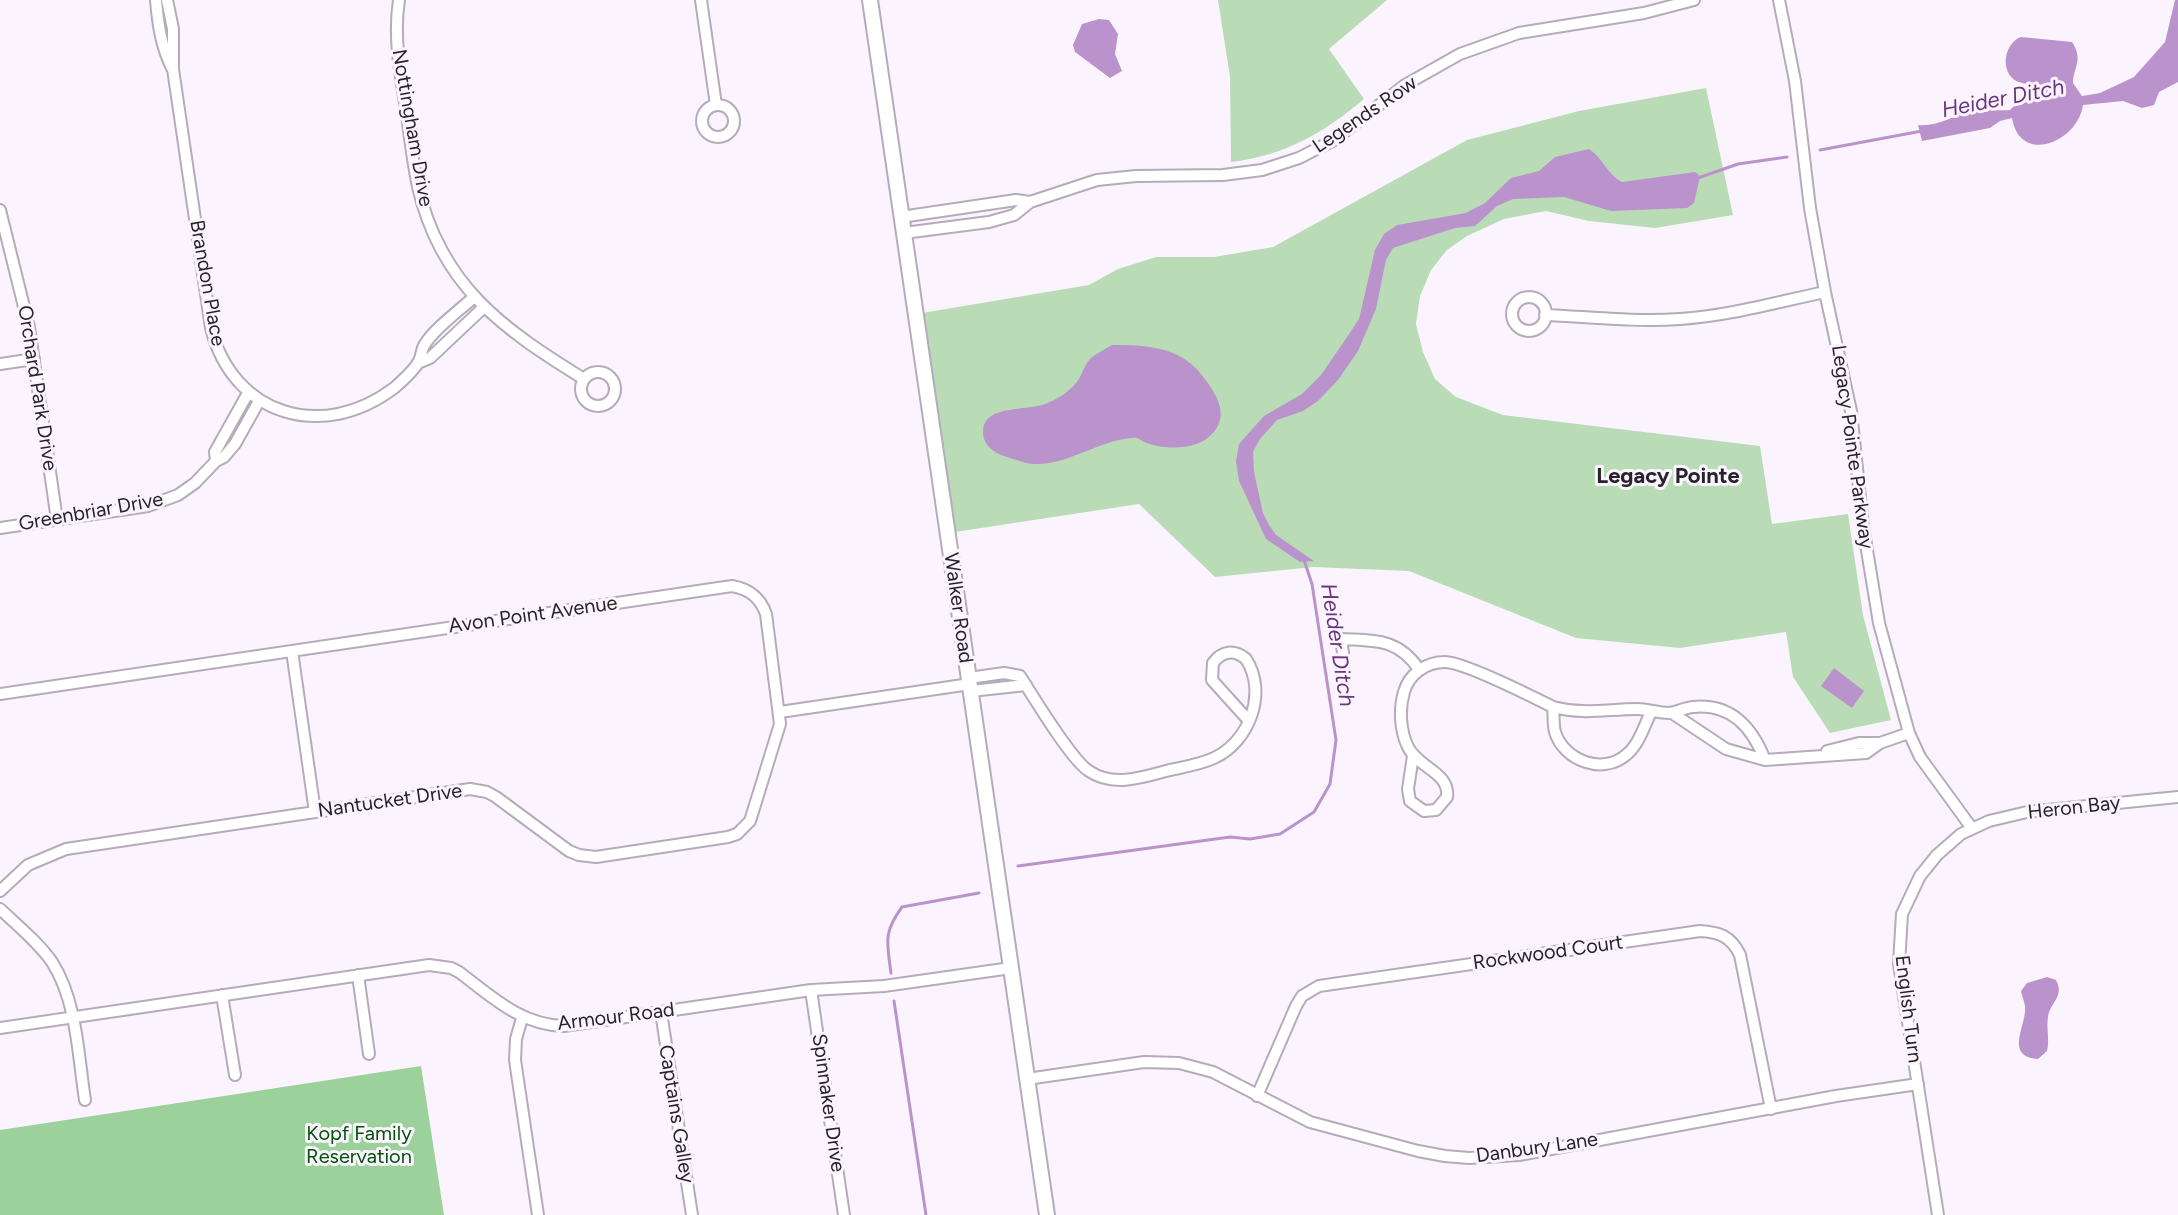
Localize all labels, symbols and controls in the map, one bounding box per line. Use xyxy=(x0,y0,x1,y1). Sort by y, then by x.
street label: Nottingham Drive xyxy=(386,47,438,209)
street label: Legends Row xyxy=(1308,71,1422,159)
water label: Heider Ditch xyxy=(1939,74,2067,124)
street label: Brandon Place xyxy=(184,218,230,348)
street label: Orchard Park Drive xyxy=(12,304,62,472)
street label: Legacy Pointe Parkway xyxy=(1826,344,1878,550)
district label: Legacy Pointe xyxy=(1596,464,1740,490)
street label: Greenbriar Drive xyxy=(17,487,165,537)
street label: Walker Road xyxy=(938,551,978,665)
water label: Heider Ditch xyxy=(1314,581,1360,709)
street label: Avon Point Avenue xyxy=(447,591,619,639)
street label: Nantucket Drive xyxy=(316,779,464,823)
street label: Heron Bay xyxy=(2026,791,2122,825)
street label: Rockwood Court xyxy=(1471,931,1625,975)
street label: English Turn xyxy=(1889,954,1927,1064)
street label: Armour Road xyxy=(556,998,676,1036)
street label: Spinnaker Drive xyxy=(806,1032,850,1174)
street label: Captains Galley xyxy=(653,1043,699,1185)
park label: Kopf Family Reservation xyxy=(306,1122,412,1169)
street label: Danbury Lane xyxy=(1474,1128,1600,1168)

